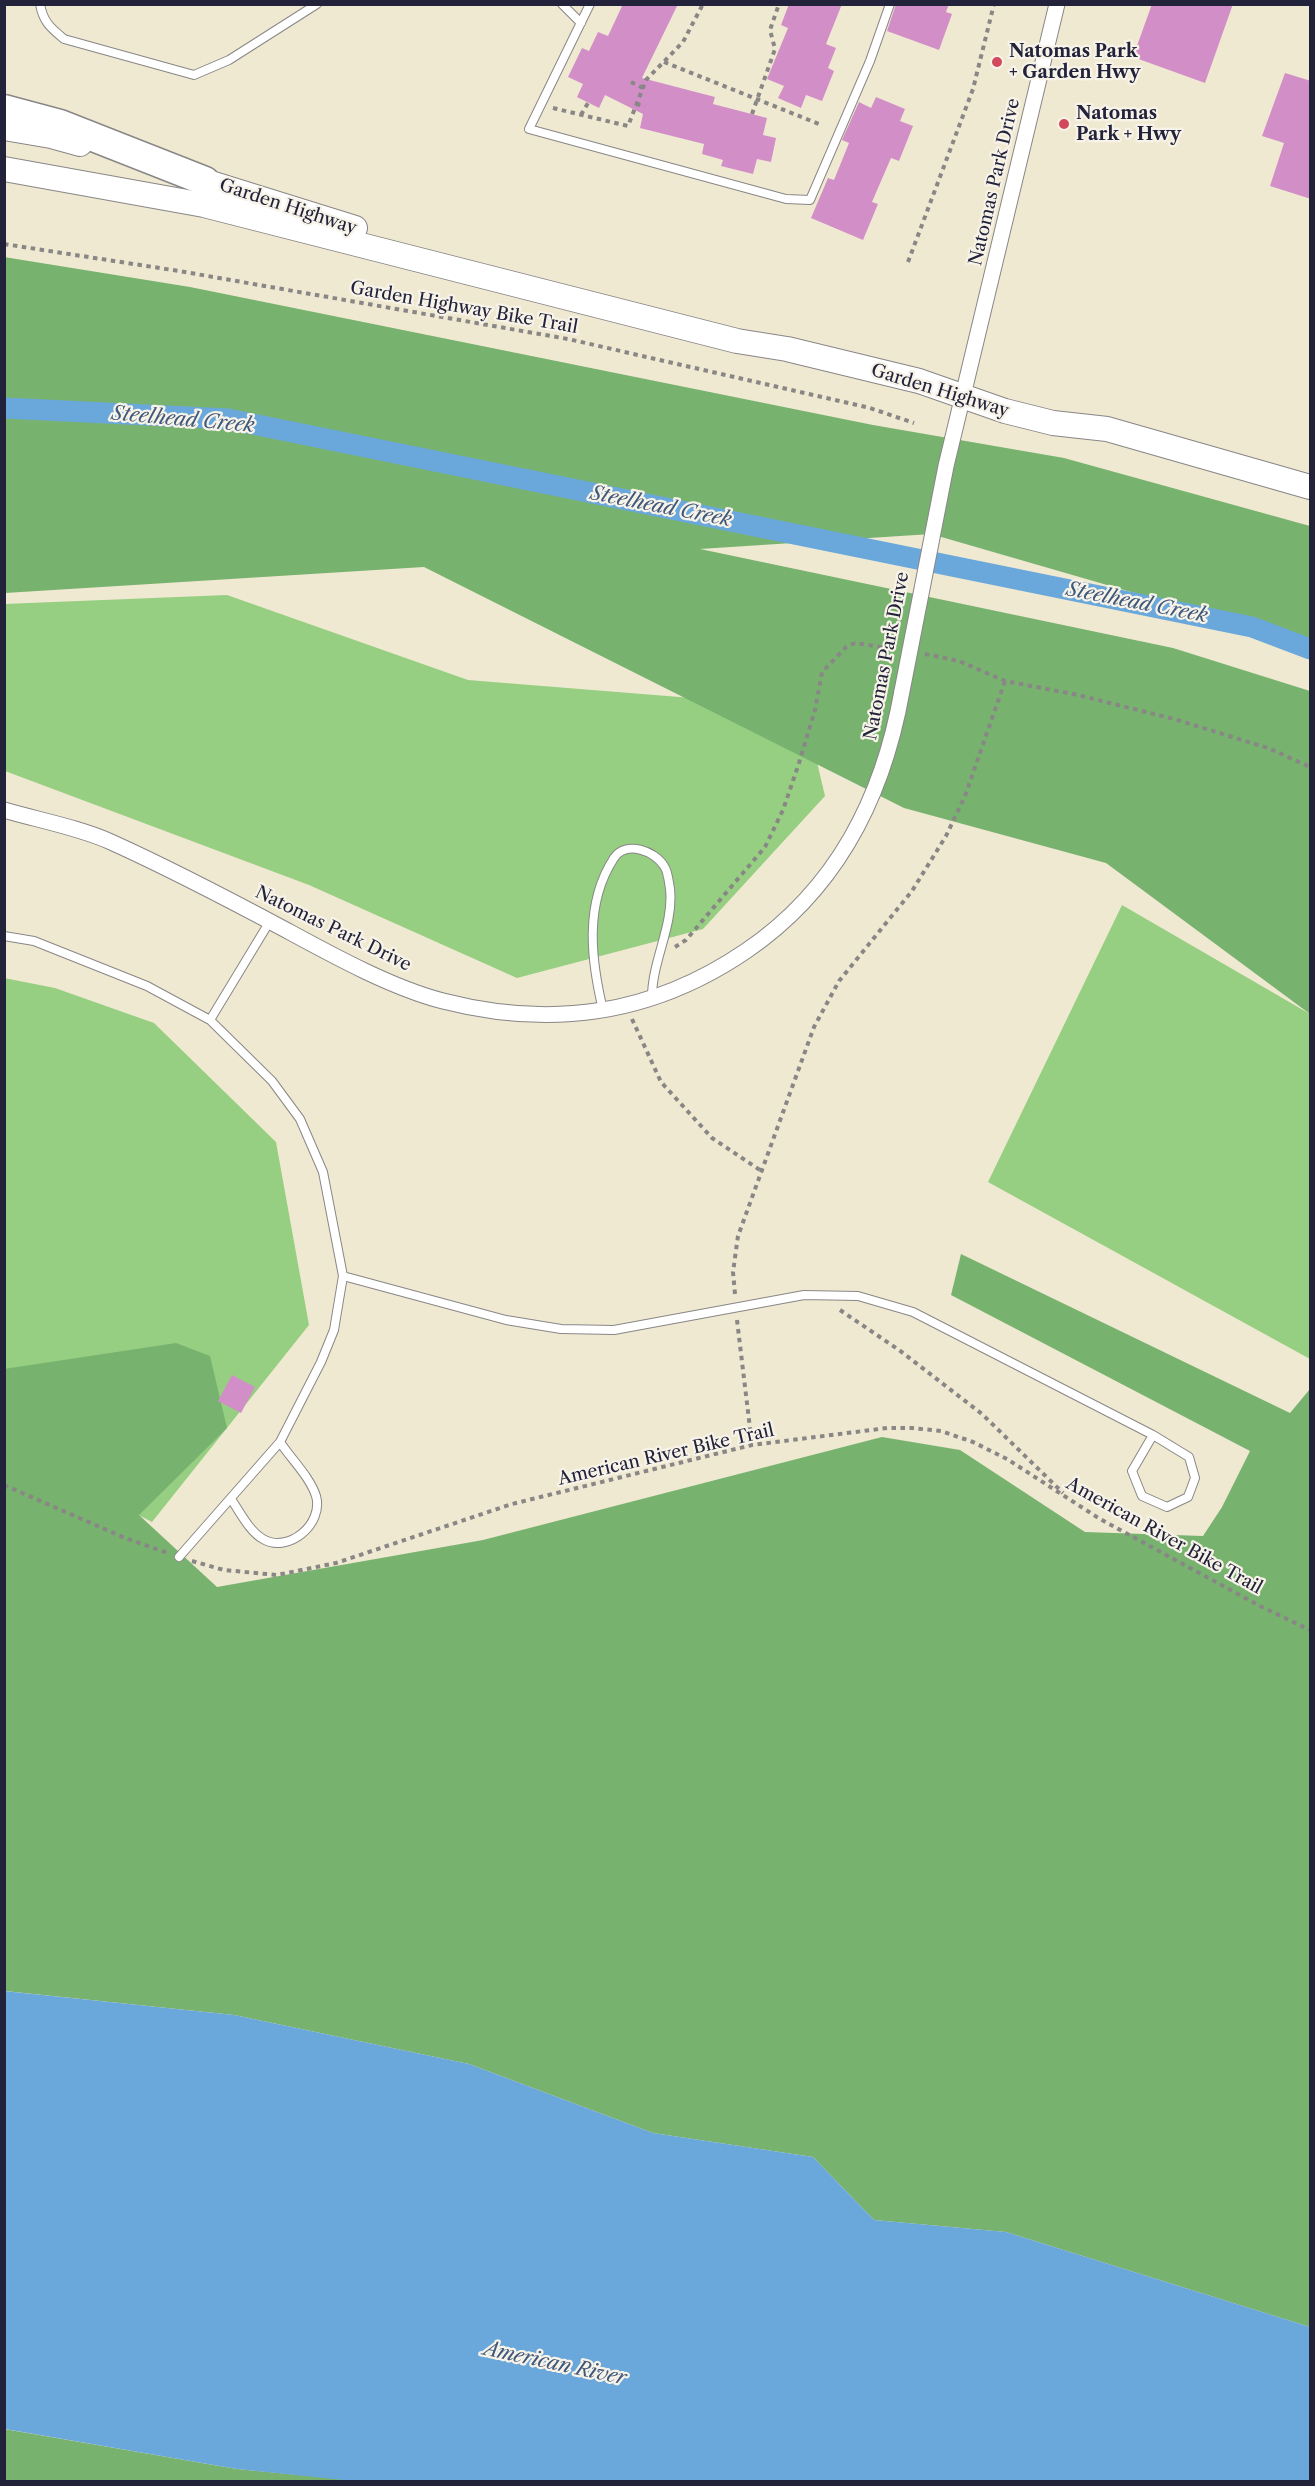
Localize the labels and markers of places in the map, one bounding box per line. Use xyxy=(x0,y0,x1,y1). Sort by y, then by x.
place label: Natomas Park + Garden Hwy xyxy=(1009,41,1140,84)
marker: Natomas Park + Garden Hwy xyxy=(990,55,1004,69)
place label: Natomas Park + Hwy xyxy=(1076,103,1181,146)
marker: Natomas Park + Hwy xyxy=(1057,117,1071,131)

